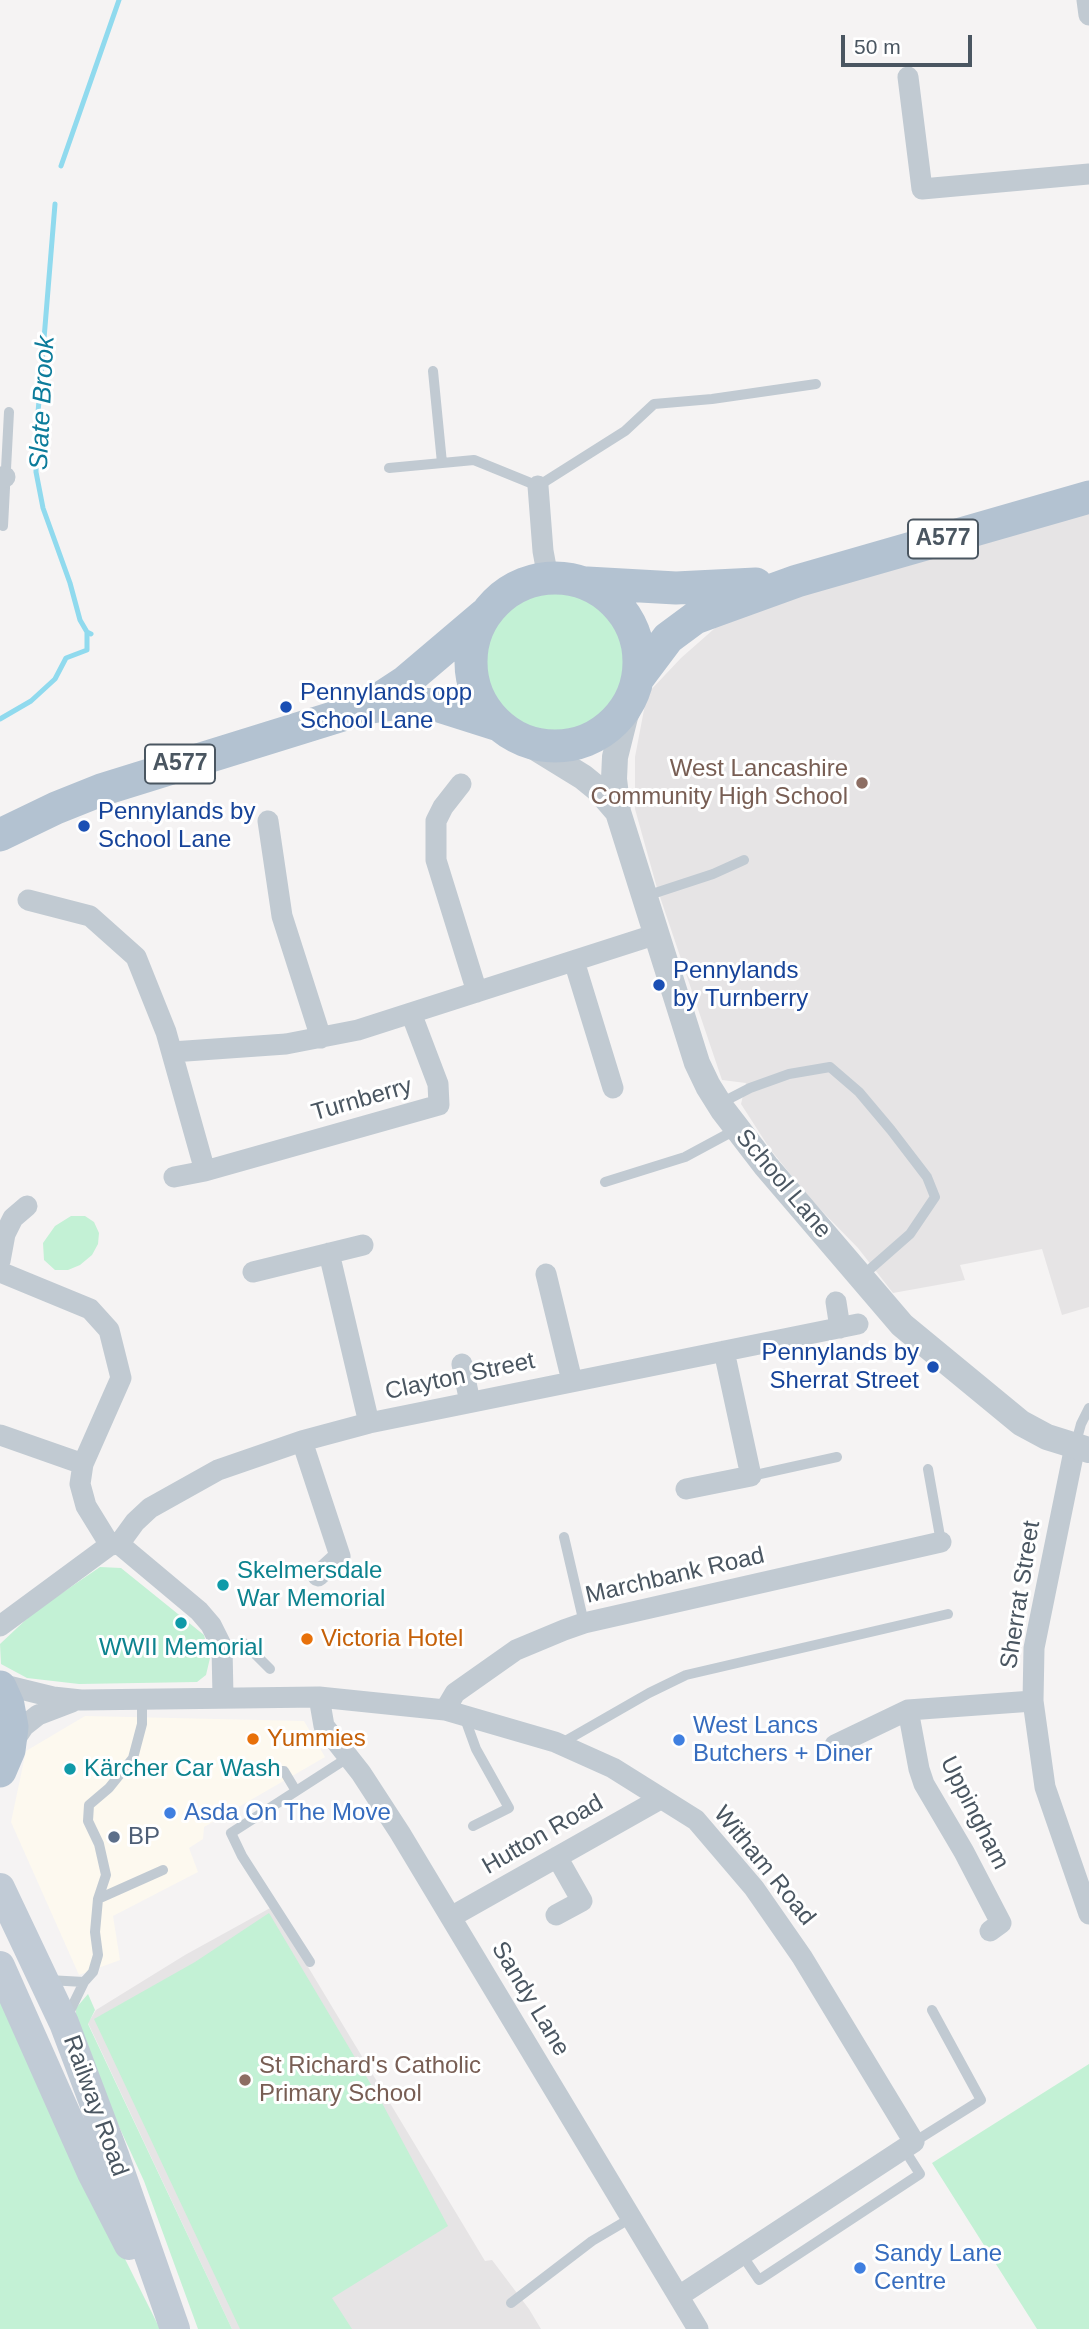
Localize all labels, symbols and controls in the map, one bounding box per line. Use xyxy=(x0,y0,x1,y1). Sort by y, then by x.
scale bar xyxy=(844,21,975,65)
text: 50 m xyxy=(854,35,901,58)
water label: Slate Brook xyxy=(24,335,62,471)
road number: A577 xyxy=(908,520,978,558)
place label: Pennylands opp School Lane xyxy=(300,679,472,735)
marker: Pennylands opp School Lane xyxy=(278,699,294,715)
road number: A577 xyxy=(145,744,215,784)
place label: West Lancashire Community High School xyxy=(591,755,848,811)
marker: West Lancashire Community High School xyxy=(854,775,870,791)
place label: Pennylands by School Lane xyxy=(98,798,255,854)
marker: Pennylands by School Lane xyxy=(76,818,92,834)
place label: Pennylands by Turnberry xyxy=(673,957,808,1013)
marker: Pennylands by Turnberry xyxy=(651,977,667,993)
street label: Turnberry xyxy=(308,1072,416,1128)
street label: School Lane xyxy=(729,1124,837,1244)
place label: Pennylands by Sherrat Street xyxy=(762,1339,919,1395)
street label: Clayton Street xyxy=(383,1347,537,1407)
marker: Pennylands by Sherrat Street xyxy=(925,1359,941,1375)
street label: Sherrat Street xyxy=(995,1519,1047,1671)
street label: Marchbank Road xyxy=(583,1541,767,1611)
place label: Skelmersdale War Memorial xyxy=(237,1557,385,1613)
marker: Skelmersdale War Memorial xyxy=(215,1577,231,1593)
marker: WWII Memorial xyxy=(173,1615,189,1631)
place label: Victoria Hotel xyxy=(321,1625,463,1653)
marker: Victoria Hotel xyxy=(299,1631,315,1647)
place label: WWII Memorial xyxy=(99,1634,263,1662)
place label: West Lancs Butchers + Diner xyxy=(693,1712,872,1768)
place label: Yummies xyxy=(267,1725,366,1753)
marker: Yummies xyxy=(245,1731,261,1747)
marker: West Lancs Butchers + Diner xyxy=(671,1732,687,1748)
street label: Uppingham xyxy=(933,1752,1015,1874)
place label: Kärcher Car Wash xyxy=(84,1755,280,1783)
marker: Kärcher Car Wash xyxy=(62,1761,78,1777)
street label: Hutton Road xyxy=(477,1789,609,1881)
place label: Asda On The Move xyxy=(184,1799,391,1827)
street label: Witham Road xyxy=(707,1800,821,1932)
marker: Asda On The Move xyxy=(162,1805,178,1821)
place label: BP xyxy=(128,1823,160,1851)
marker: BP xyxy=(106,1829,122,1845)
street label: Sandy Lane xyxy=(485,1937,575,2061)
street label: Railway Road xyxy=(56,2032,134,2180)
place label: St Richard's Catholic Primary School xyxy=(259,2052,481,2108)
marker: St Richard's Catholic Primary School xyxy=(237,2072,253,2088)
place label: Sandy Lane Centre xyxy=(874,2240,1002,2296)
marker: Sandy Lane Centre xyxy=(852,2260,868,2276)

